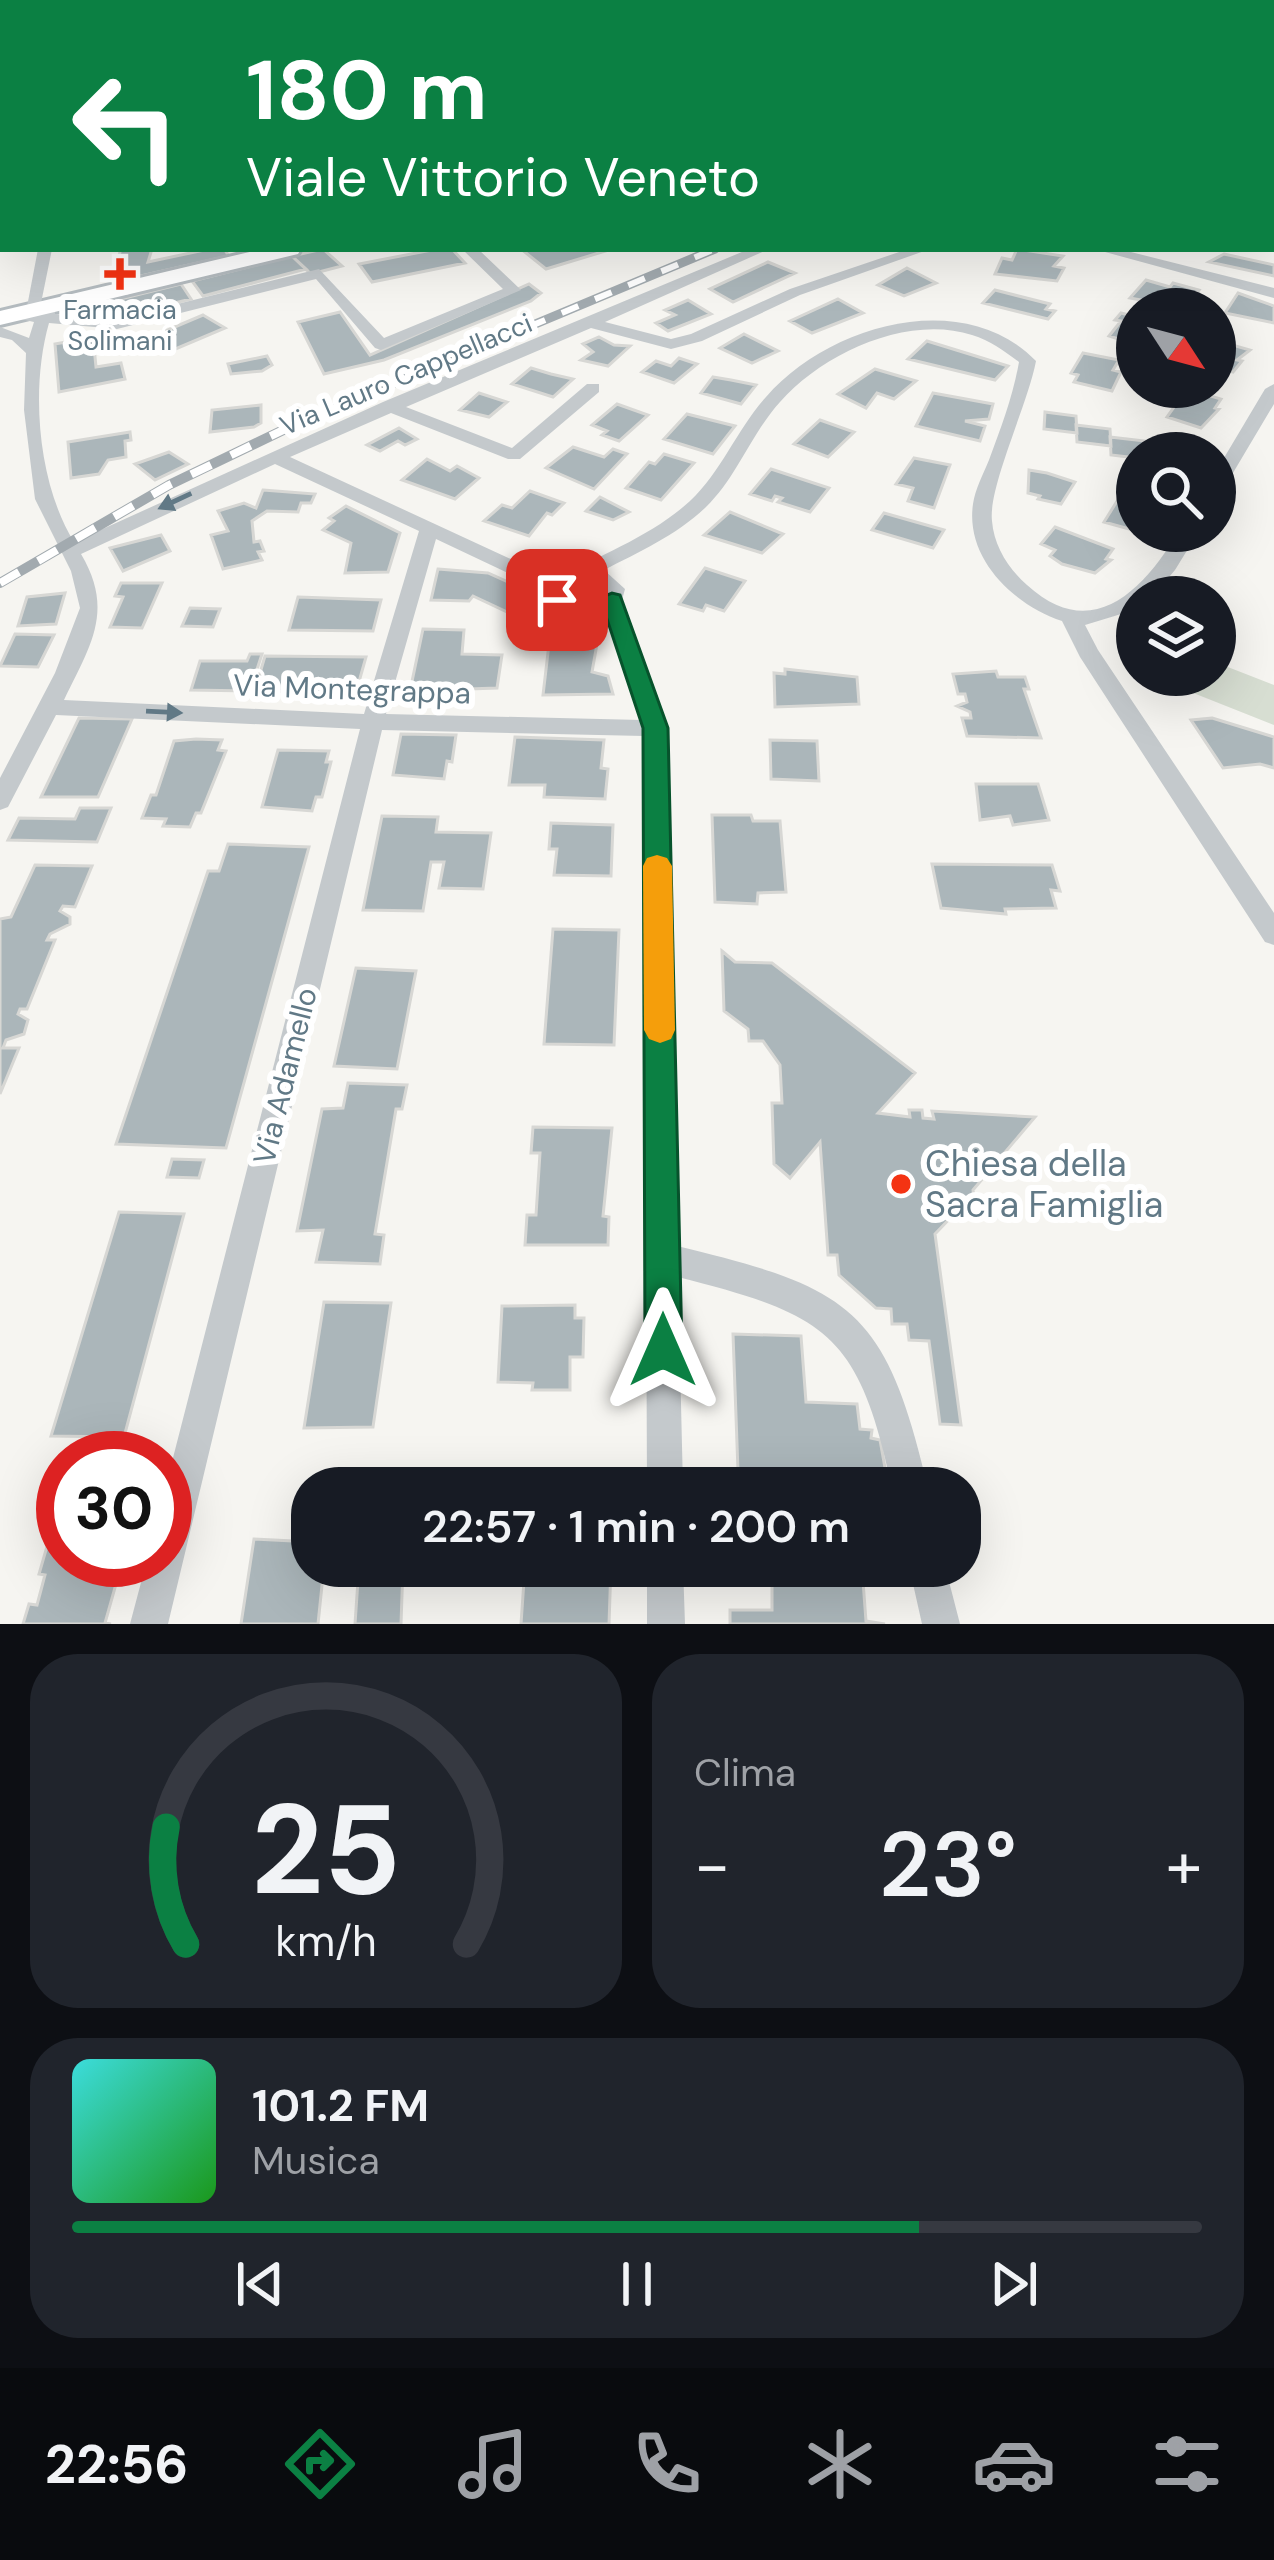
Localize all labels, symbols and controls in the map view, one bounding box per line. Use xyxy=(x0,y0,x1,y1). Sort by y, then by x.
text: 180 m xyxy=(246,36,488,145)
icon: left xyxy=(48,48,204,204)
text: Viale Vittorio Veneto xyxy=(246,142,760,213)
marker: Farmacia Solimani xyxy=(107,261,133,287)
north arrow xyxy=(1116,288,1236,408)
map controls xyxy=(1116,288,1236,696)
place label: Farmacia Solimani xyxy=(63,292,177,358)
street label: Via Lauro Cappellacci xyxy=(275,305,537,443)
button: search xyxy=(1116,432,1236,552)
one-way arrow xyxy=(157,491,192,511)
pin xyxy=(506,549,608,651)
icon: arrive xyxy=(524,567,590,633)
button: layers xyxy=(1116,576,1236,696)
street label: Via Montegrappa xyxy=(232,665,472,713)
one-way arrow xyxy=(146,703,184,722)
street label: Via Adamello xyxy=(244,984,326,1168)
place label: Chiesa della Sacra Famiglia xyxy=(925,1140,1163,1228)
marker: Chiesa della Sacra Famiglia xyxy=(888,1171,914,1197)
position arrow xyxy=(600,1287,726,1413)
speed limit sign: 30 xyxy=(36,1431,192,1587)
text: 22:57 · 1 min · 200 m xyxy=(422,1497,850,1556)
text: Clima xyxy=(694,1747,796,1798)
text: 25 xyxy=(251,1769,401,1932)
text: 23° xyxy=(879,1807,1017,1924)
text: − xyxy=(694,1823,730,1908)
text: + xyxy=(1166,1823,1202,1908)
text: km/h xyxy=(275,1913,377,1969)
text: 101.2 FM xyxy=(252,2076,429,2135)
text: Musica xyxy=(252,2135,380,2186)
icon: previous xyxy=(227,2251,293,2317)
icon: pause xyxy=(604,2251,670,2317)
icon: next xyxy=(981,2251,1047,2317)
icon: directions xyxy=(278,2422,362,2506)
icon: music xyxy=(451,2422,535,2506)
icon: phone xyxy=(625,2422,709,2506)
icon: climate xyxy=(798,2422,882,2506)
icon: car xyxy=(972,2422,1056,2506)
icon: filters xyxy=(1145,2422,1229,2506)
text: 22:56 xyxy=(45,2429,189,2500)

